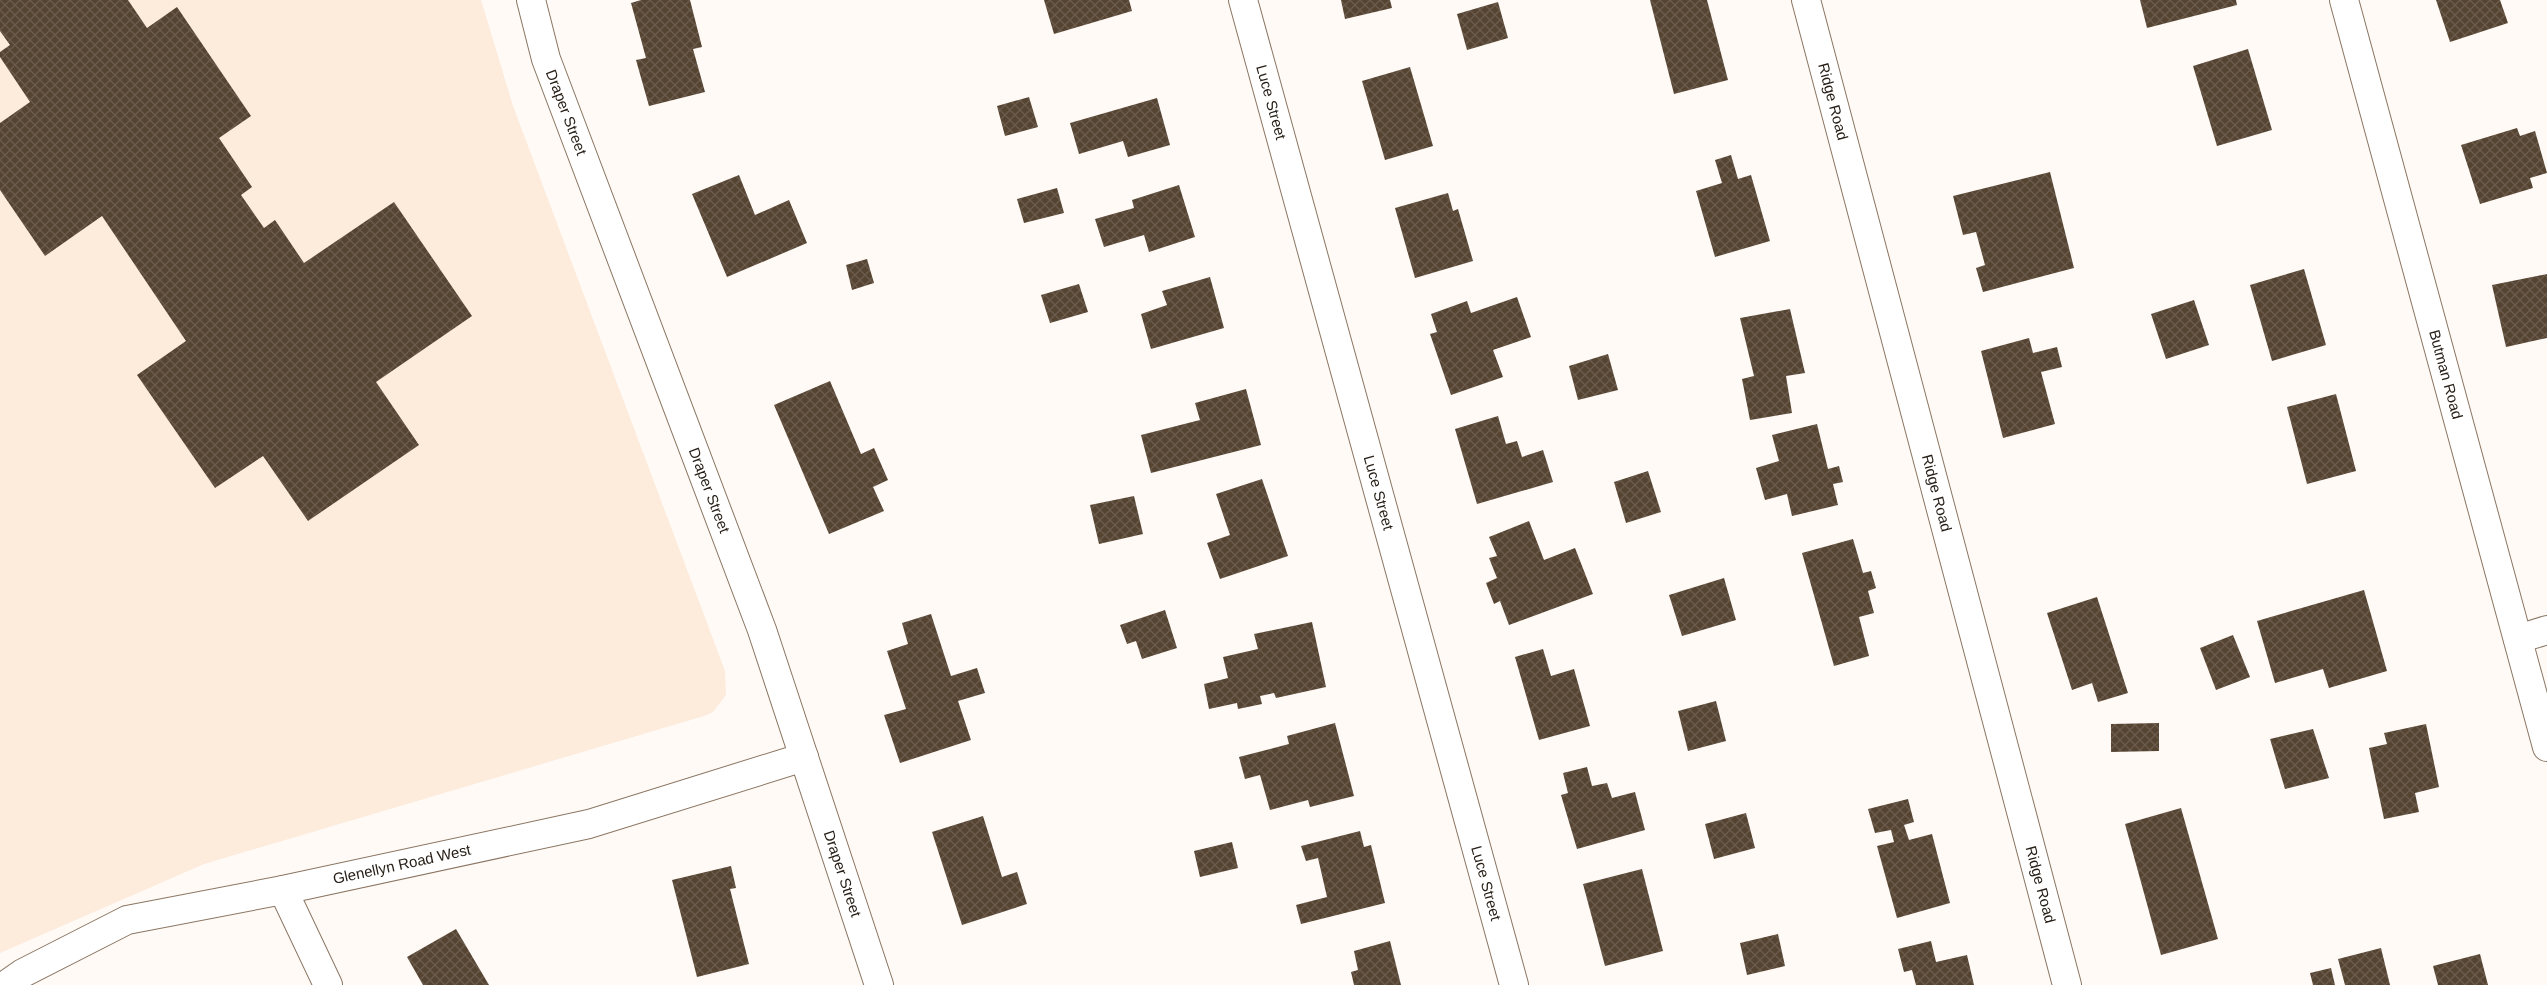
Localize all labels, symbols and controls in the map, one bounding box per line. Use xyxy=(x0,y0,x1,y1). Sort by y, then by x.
street label: Ridge Road xyxy=(1815,61,1852,142)
street label: Luce Street xyxy=(1253,63,1290,142)
street label: Draper Street xyxy=(543,67,591,158)
street label: Butman Road xyxy=(2426,328,2466,421)
street label: Draper Street xyxy=(686,445,734,536)
street label: Ridge Road xyxy=(1919,452,1955,533)
street label: Luce Street xyxy=(1361,453,1398,533)
street label: Draper Street xyxy=(821,828,865,920)
street label: Glenellyn Road West xyxy=(331,841,473,887)
street label: Luce Street xyxy=(1468,844,1505,923)
street label: Ridge Road xyxy=(2022,844,2059,925)

